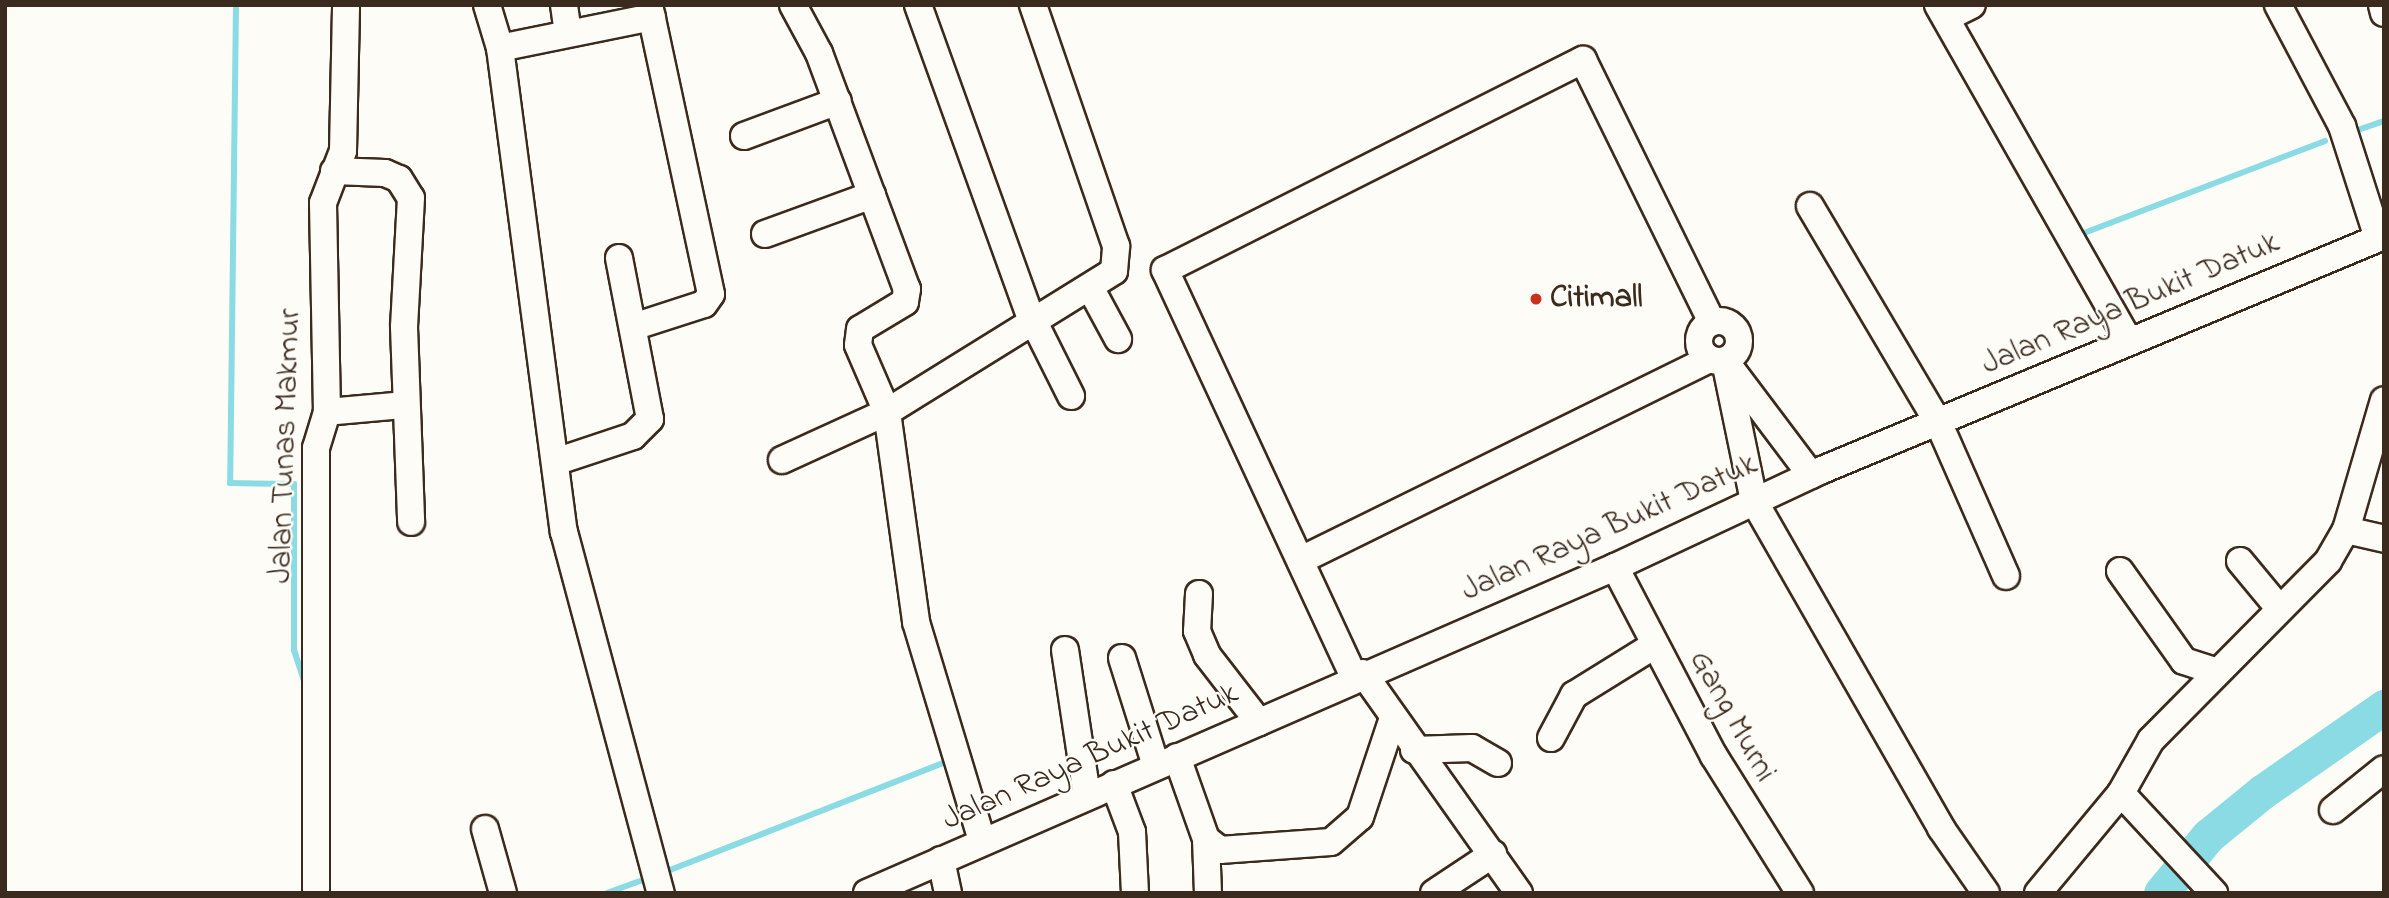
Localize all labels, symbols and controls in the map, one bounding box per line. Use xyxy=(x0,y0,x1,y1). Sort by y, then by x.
street label: Jalan Raya Bukit Datuk xyxy=(1976,225,2286,385)
place label: Citimall xyxy=(1550,280,1643,318)
marker: Citimall xyxy=(1528,291,1544,307)
street label: Jalan Tunas Makmur xyxy=(263,308,311,584)
street label: Jalan Raya Bukit Datuk xyxy=(1456,447,1764,611)
street label: Gang Murni xyxy=(1679,644,1783,790)
street label: Jalan Raya Bukit Datuk xyxy=(937,676,1245,840)

